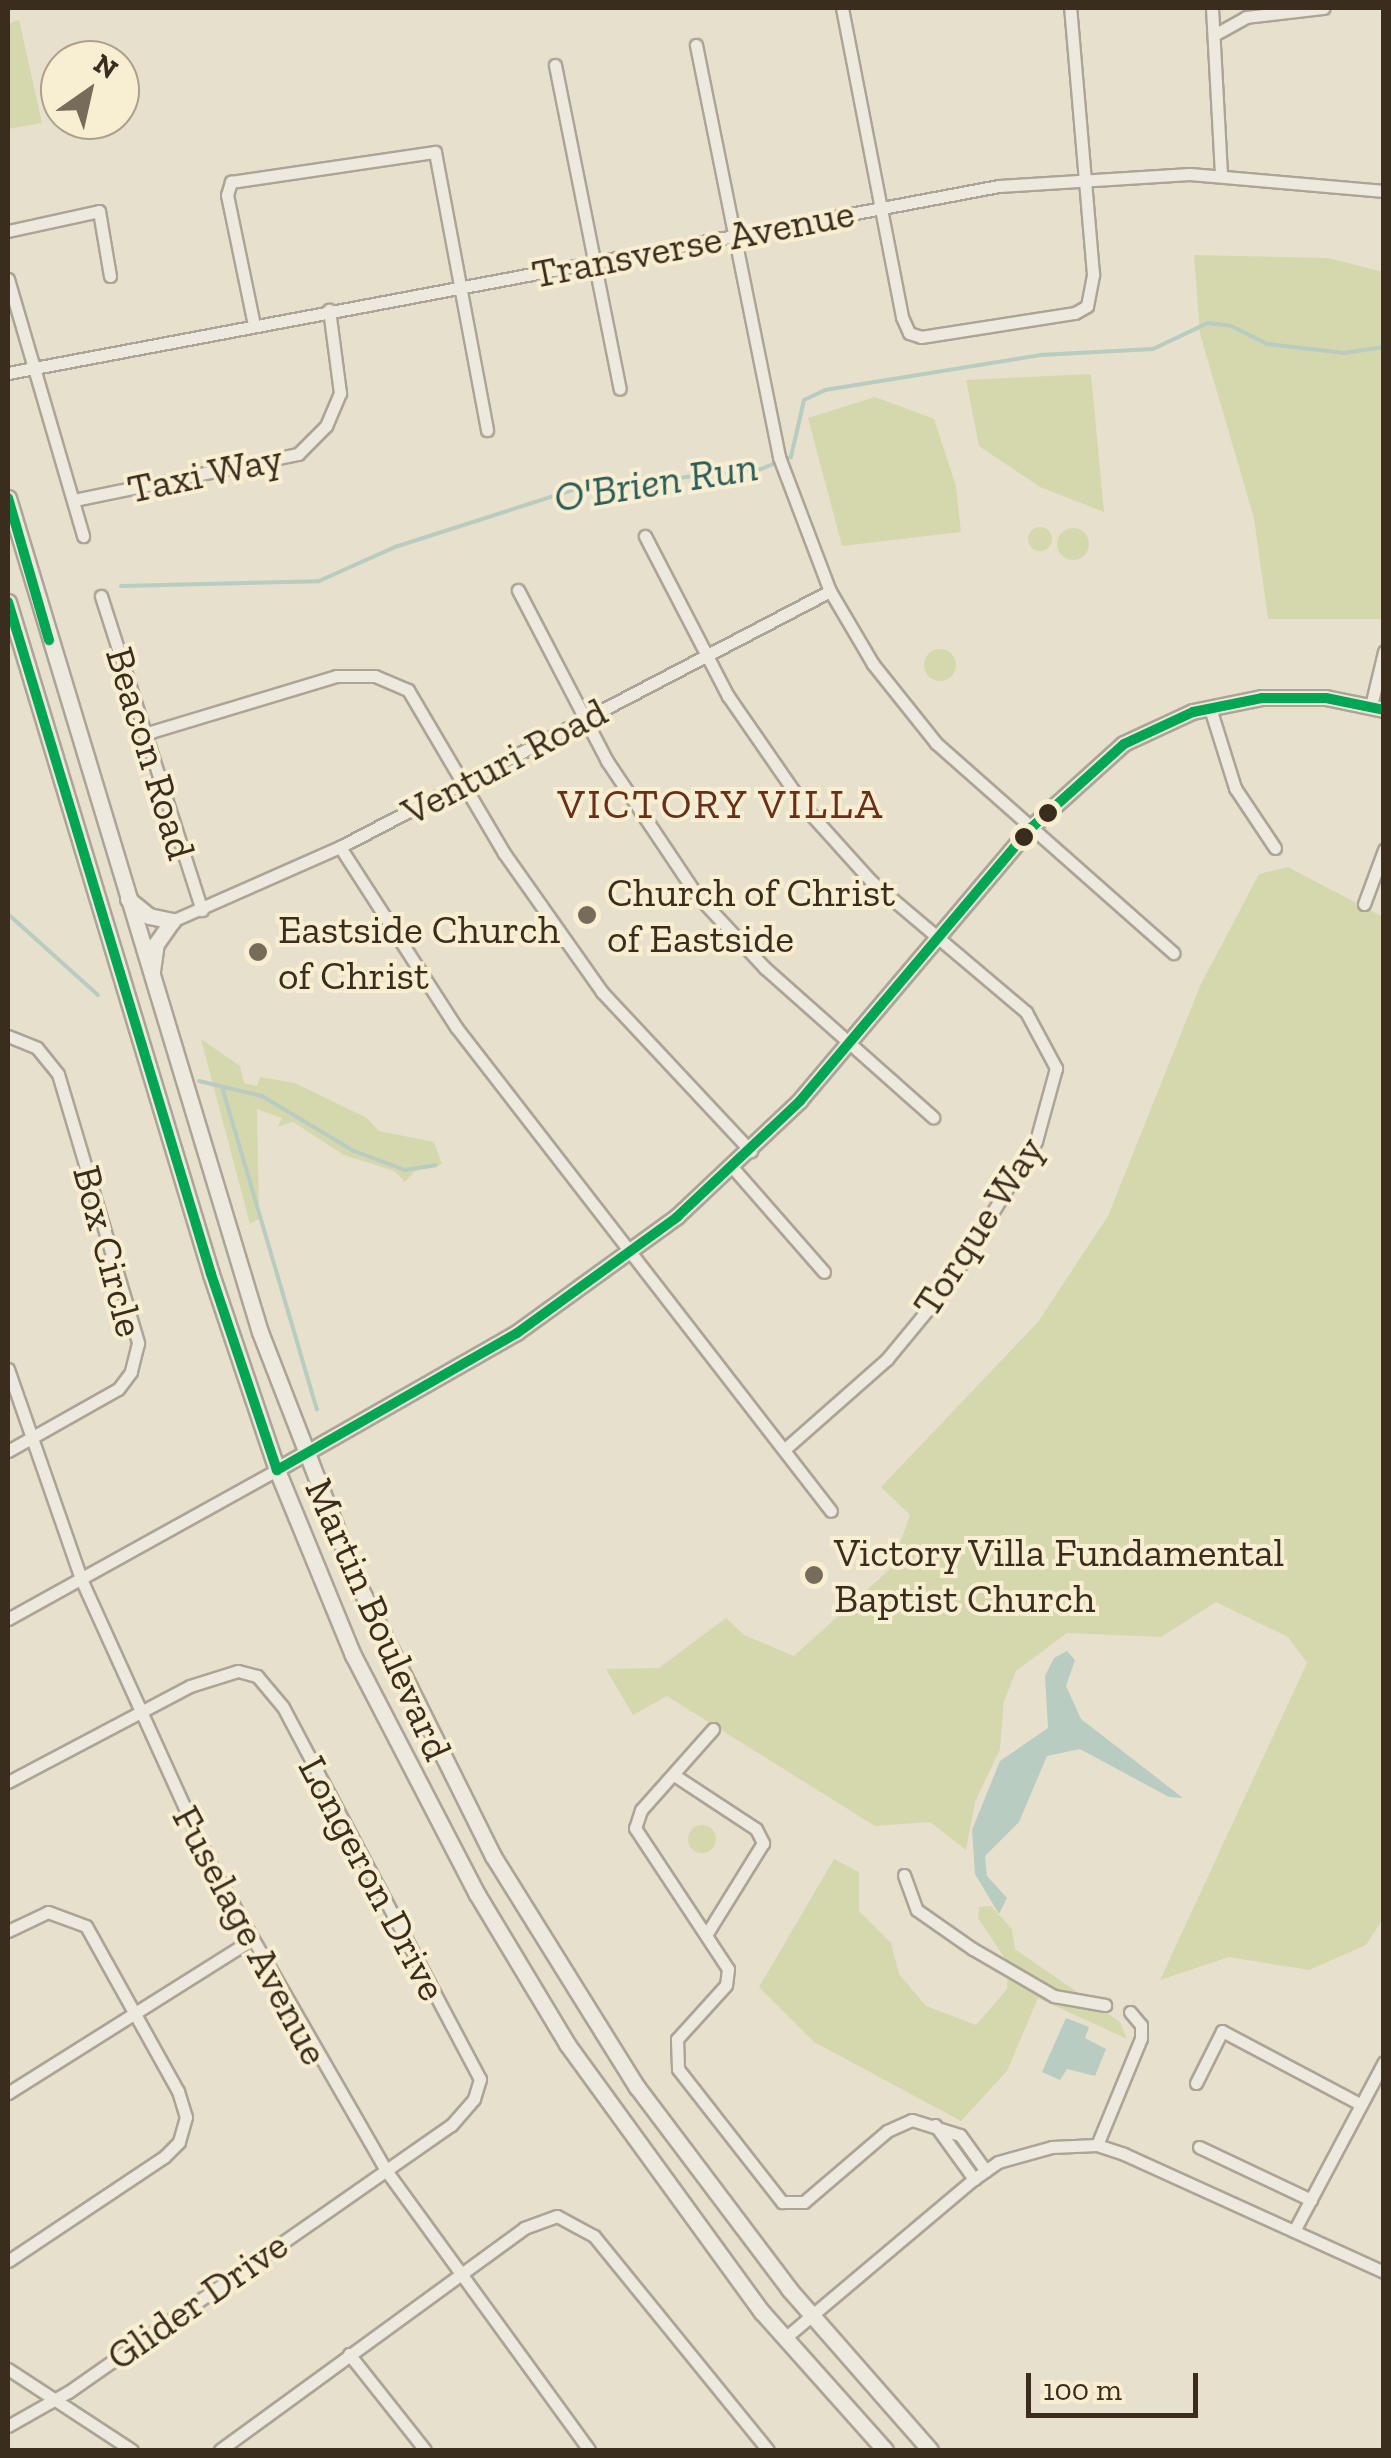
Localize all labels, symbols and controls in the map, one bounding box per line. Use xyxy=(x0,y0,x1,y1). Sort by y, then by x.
north arrow xyxy=(40,40,140,140)
text: N xyxy=(88,47,124,86)
street label: Transverse Avenue xyxy=(527,188,859,298)
street label: Taxi Way xyxy=(123,433,287,513)
water label: O'Brien Run xyxy=(550,441,762,523)
street label: Beacon Road xyxy=(96,641,206,865)
street label: Venturi Road xyxy=(393,687,615,835)
district label: VICTORY VILLA xyxy=(556,779,886,829)
unlabelled marker xyxy=(1038,803,1058,823)
unlabelled marker xyxy=(1014,827,1034,847)
place label: Church of Christ of Eastside xyxy=(607,868,895,962)
marker: Church of Christ of Eastside xyxy=(576,904,598,926)
place label: Eastside Church of Christ xyxy=(278,905,560,999)
marker: Eastside Church of Christ xyxy=(247,941,269,963)
street label: Torque Way xyxy=(902,1127,1054,1325)
street label: Box Circle xyxy=(63,1160,155,1342)
street label: Martin Boulevard xyxy=(295,1471,463,1767)
place label: Victory Villa Fundamental Baptist Church xyxy=(834,1528,1286,1622)
marker: Victory Villa Fundamental Baptist Church xyxy=(803,1564,825,1586)
street label: Longeron Drive xyxy=(289,1748,457,2008)
street label: Fuselage Avenue xyxy=(162,1797,340,2073)
street label: Glider Drive xyxy=(97,2220,297,2380)
scale bar xyxy=(1031,2353,1204,2415)
text: 100 m xyxy=(1043,2372,1122,2408)

